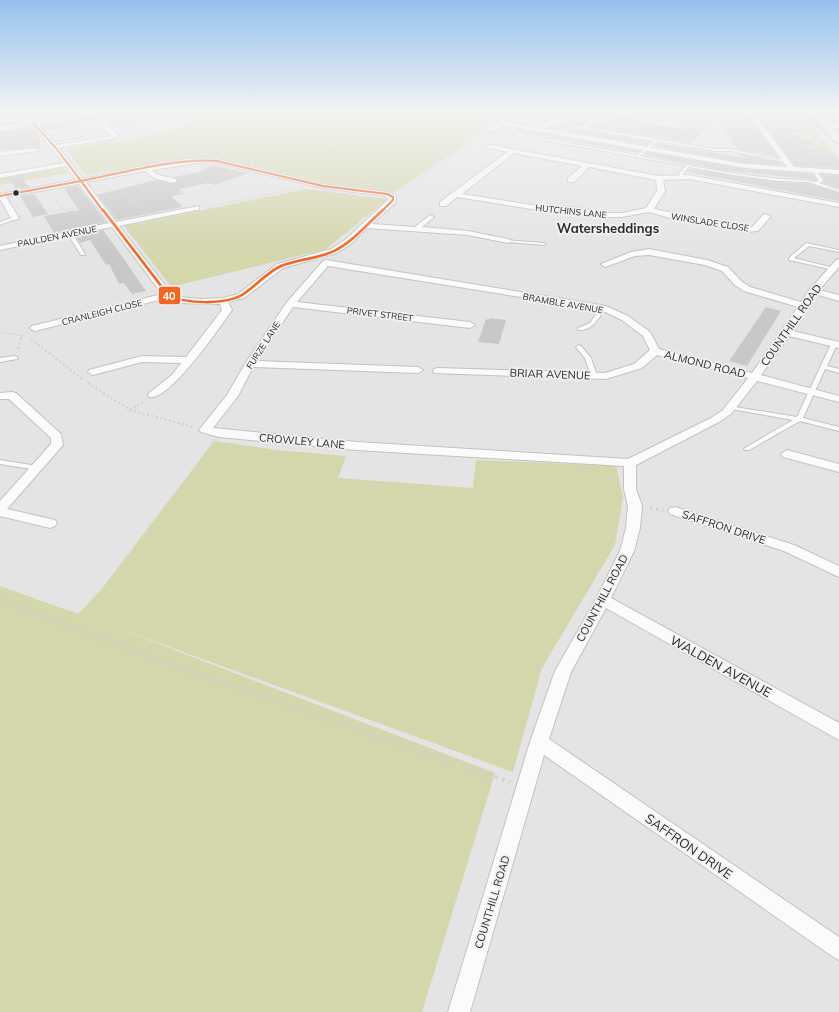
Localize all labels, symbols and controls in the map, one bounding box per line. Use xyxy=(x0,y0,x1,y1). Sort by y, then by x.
unlabelled marker xyxy=(11,188,21,198)
street label: HUTCHINS LANE xyxy=(535,202,607,220)
street label: WINSLADE CLOSE xyxy=(670,210,750,234)
district label: Watersheddings xyxy=(557,220,659,236)
street label: PAULDEN AVENUE xyxy=(16,223,98,249)
street label: COUNTHILL ROAD xyxy=(757,281,825,369)
line badge: 40 xyxy=(158,286,181,305)
text: 40 xyxy=(162,289,176,303)
street label: BRAMBLE AVENUE xyxy=(522,291,604,315)
street label: CRANLEIGH CLOSE xyxy=(61,297,143,327)
street label: PRIVET STREET xyxy=(346,304,414,324)
street label: FURZE LANE xyxy=(244,319,282,371)
street label: ALMOND ROAD xyxy=(663,347,747,381)
street label: BRIAR AVENUE xyxy=(509,366,591,382)
street label: CROWLEY LANE xyxy=(258,430,346,452)
street label: SAFFRON DRIVE xyxy=(680,507,768,547)
street label: COUNTHILL ROAD xyxy=(573,552,631,644)
street label: WALDEN AVENUE xyxy=(668,632,774,700)
street label: SAFFRON DRIVE xyxy=(642,810,736,882)
street label: COUNTHILL ROAD xyxy=(471,854,513,950)

